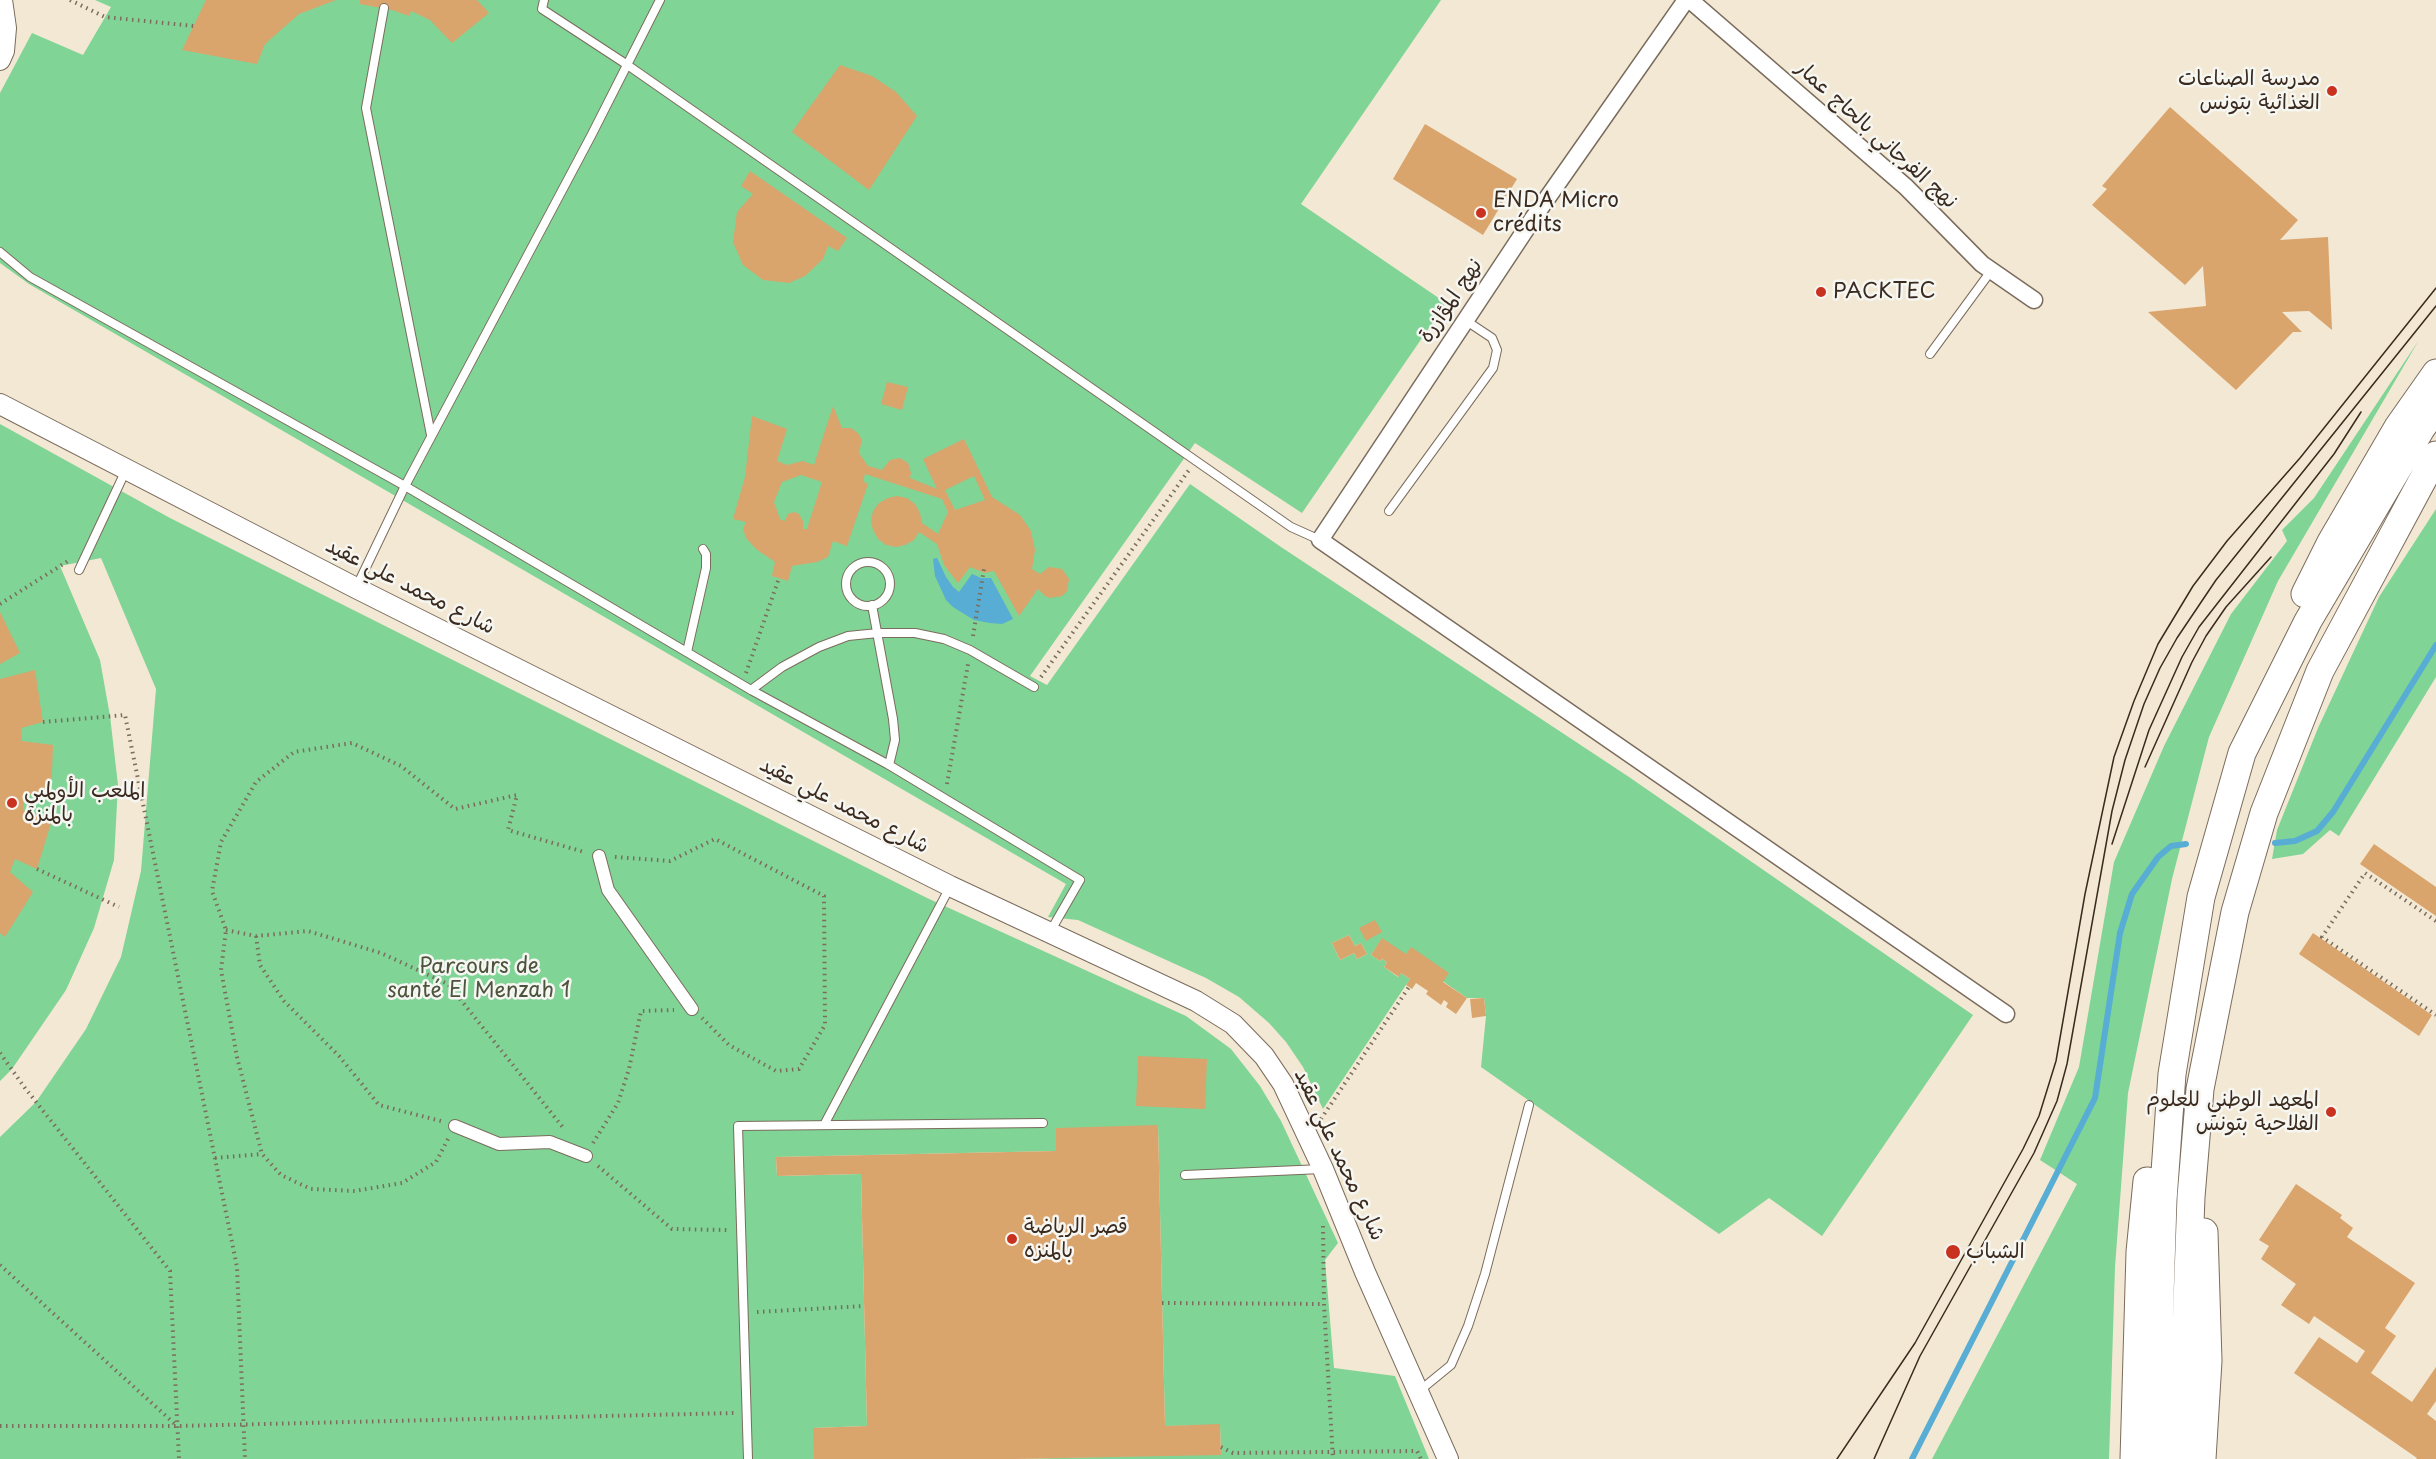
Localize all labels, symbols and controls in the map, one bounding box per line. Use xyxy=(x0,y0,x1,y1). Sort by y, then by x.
street label: نهج الفرجاني بالحاج عمار xyxy=(1790,56,1962,214)
place label: مدرسة الصناعات الغذائية بتونس xyxy=(2178,66,2320,116)
marker: مدرسة الصناعات الغذائية بتونس xyxy=(2325,84,2339,98)
place label: ENDA Micro crédits xyxy=(1493,188,1619,238)
marker: ENDA Micro crédits xyxy=(1474,206,1488,220)
street label: نهج المؤازرة xyxy=(1414,254,1488,348)
place label: PACKTEC xyxy=(1833,279,1936,305)
marker: PACKTEC xyxy=(1814,285,1828,299)
street label: شارع محمد علي عقيد xyxy=(321,533,499,641)
street label: شارع محمد علي عقيد xyxy=(755,752,933,860)
place label: الملعب الأولمبي بالمنزه xyxy=(24,778,145,828)
marker: الملعب الأولمبي بالمنزه xyxy=(5,796,19,810)
park label: Parcours de santé El Menzah 1 xyxy=(387,954,571,1004)
street label: شارع محمد علي عقيد xyxy=(1288,1065,1390,1245)
place label: المعهد الوطني للعلوم الفلاحية بتونس xyxy=(2146,1087,2319,1137)
marker: المعهد الوطني للعلوم الفلاحية بتونس xyxy=(2324,1105,2338,1119)
place label: قصر الرياضة بالمنزه xyxy=(1024,1214,1128,1264)
marker: قصر الرياضة بالمنزه xyxy=(1005,1232,1019,1246)
place label: الشباب xyxy=(1966,1239,2025,1265)
marker: الشباب xyxy=(1944,1243,1962,1261)

